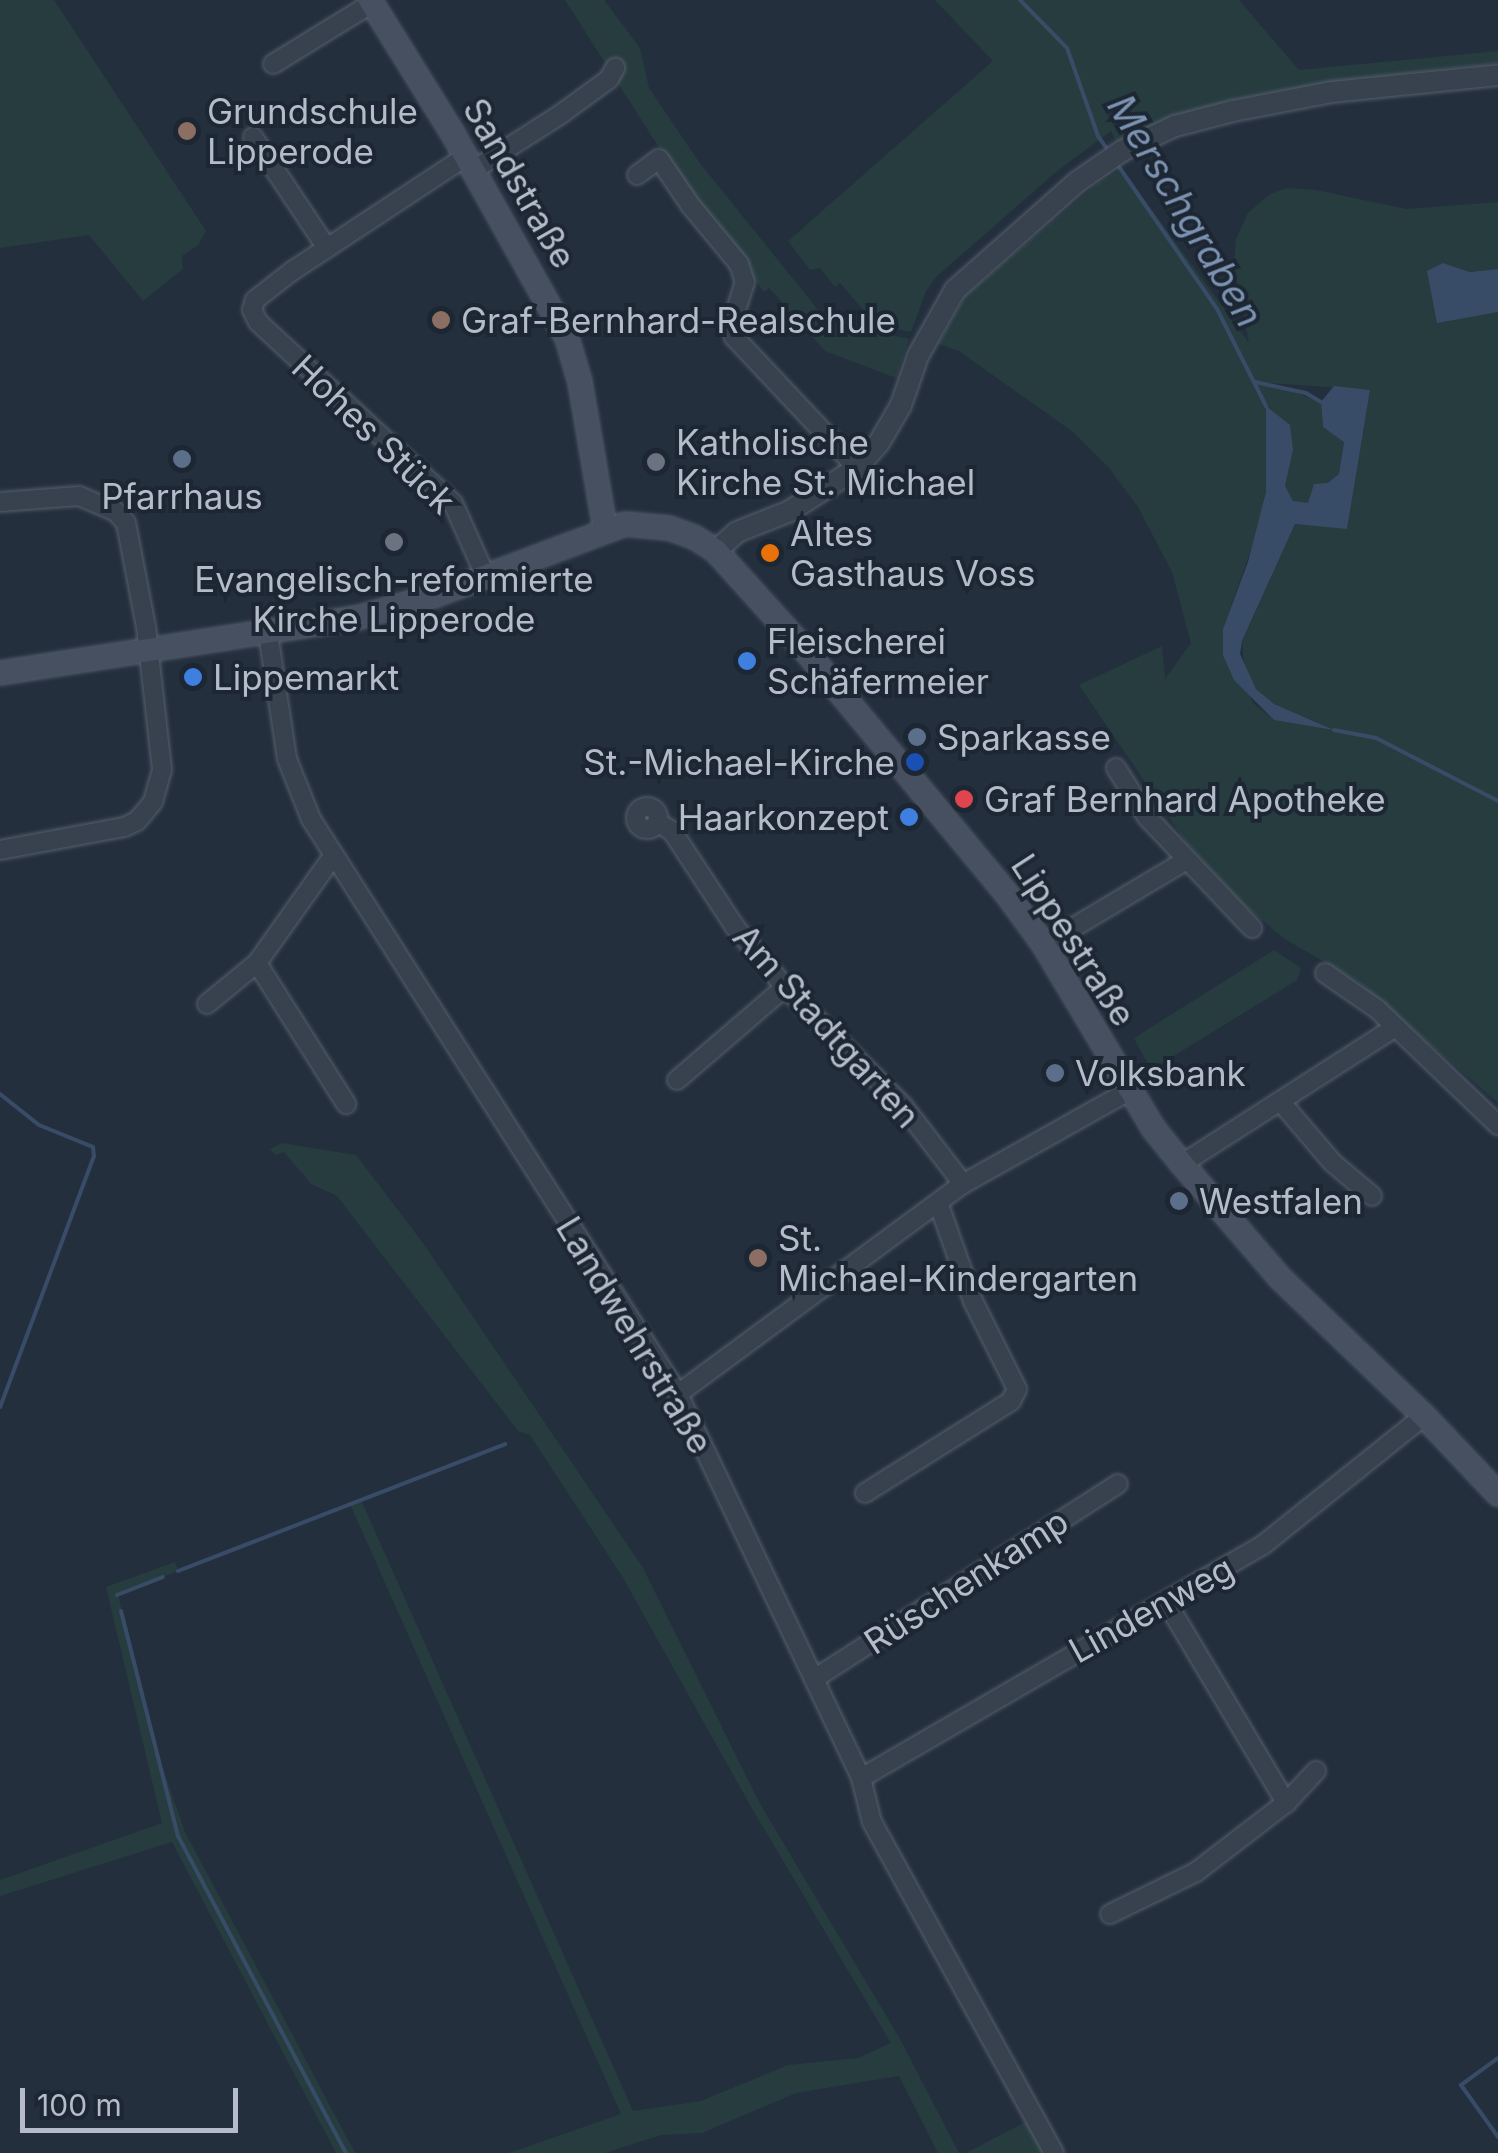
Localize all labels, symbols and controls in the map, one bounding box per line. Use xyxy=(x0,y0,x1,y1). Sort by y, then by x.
water label: Merschgraben xyxy=(1098,87,1272,335)
place label: Grundschule Lipperode xyxy=(207,90,418,172)
street label: Sandstraße xyxy=(455,91,585,275)
marker: Grundschule Lipperode xyxy=(176,120,198,142)
place label: Graf-Bernhard-Realschule xyxy=(461,299,896,341)
marker: Graf-Bernhard-Realschule xyxy=(430,309,452,331)
street label: Hohes Stück xyxy=(284,346,464,522)
place label: Katholische Kirche St. Michael xyxy=(676,421,975,503)
marker: Pfarrhaus xyxy=(171,448,193,470)
marker: Katholische Kirche St. Michael xyxy=(645,451,667,473)
place label: Pfarrhaus xyxy=(101,475,263,517)
place label: Altes Gasthaus Voss xyxy=(790,512,1035,594)
marker: Evangelisch-reformierte Kirche Lipperode xyxy=(383,531,405,553)
marker: Altes Gasthaus Voss xyxy=(759,542,781,564)
place label: Evangelisch-reformierte Kirche Lipperode xyxy=(194,558,594,640)
place label: Fleischerei Schäfermeier xyxy=(767,620,989,702)
marker: Fleischerei Schäfermeier xyxy=(736,650,758,672)
place label: Lippemarkt xyxy=(213,656,399,698)
marker: Lippemarkt xyxy=(182,666,204,688)
place label: Sparkasse xyxy=(937,716,1111,758)
marker: Sparkasse xyxy=(906,726,928,748)
place label: St.-Michael-Kirche xyxy=(583,741,895,783)
marker: St.-Michael-Kirche xyxy=(904,751,926,773)
place label: Graf Bernhard Apotheke xyxy=(984,778,1386,820)
marker: Graf Bernhard Apotheke xyxy=(953,788,975,810)
place label: Haarkonzept xyxy=(678,796,889,838)
marker: Haarkonzept xyxy=(898,806,920,828)
street label: Lippestraße xyxy=(1003,846,1145,1034)
street label: Am Stadtgarten xyxy=(725,916,929,1136)
place label: Volksbank xyxy=(1075,1052,1246,1094)
marker: Volksbank xyxy=(1044,1062,1066,1084)
place label: Westfalen xyxy=(1199,1180,1363,1222)
marker: Westfalen xyxy=(1168,1190,1190,1212)
street label: Landwehrstraße xyxy=(548,1209,722,1461)
place label: St. Michael-Kindergarten xyxy=(778,1217,1138,1299)
marker: St. Michael-Kindergarten xyxy=(747,1247,769,1269)
street label: Rüschenkamp xyxy=(856,1500,1076,1662)
street label: Lindenweg xyxy=(1062,1547,1240,1671)
scale bar xyxy=(25,2068,242,2130)
text: 100 m xyxy=(37,2087,122,2123)

